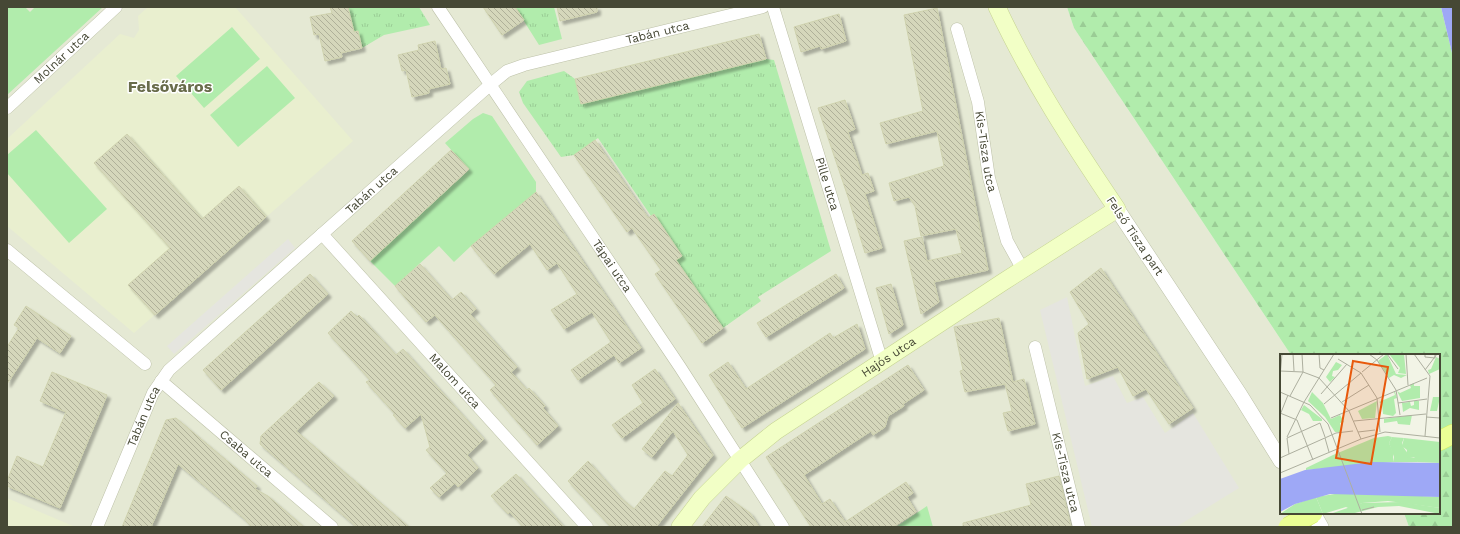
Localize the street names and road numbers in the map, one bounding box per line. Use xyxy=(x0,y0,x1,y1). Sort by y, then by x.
street label: Tabán utca xyxy=(624,18,691,47)
street label: Molnár utca xyxy=(31,29,92,87)
street label: Kis-Tisza utca xyxy=(972,110,1000,194)
street label: Pille utca xyxy=(813,156,842,212)
street label: Tabán utca xyxy=(343,163,400,217)
street label: Felső Tisza part xyxy=(1103,194,1167,278)
street label: Tápai utca xyxy=(589,237,635,295)
street label: Hajós utca xyxy=(859,334,919,380)
street label: Malom utca xyxy=(426,350,483,411)
street label: Tabán utca xyxy=(124,383,163,449)
street label: Csaba utca xyxy=(217,427,276,480)
street label: Kis-Tisza utca xyxy=(1049,431,1082,514)

